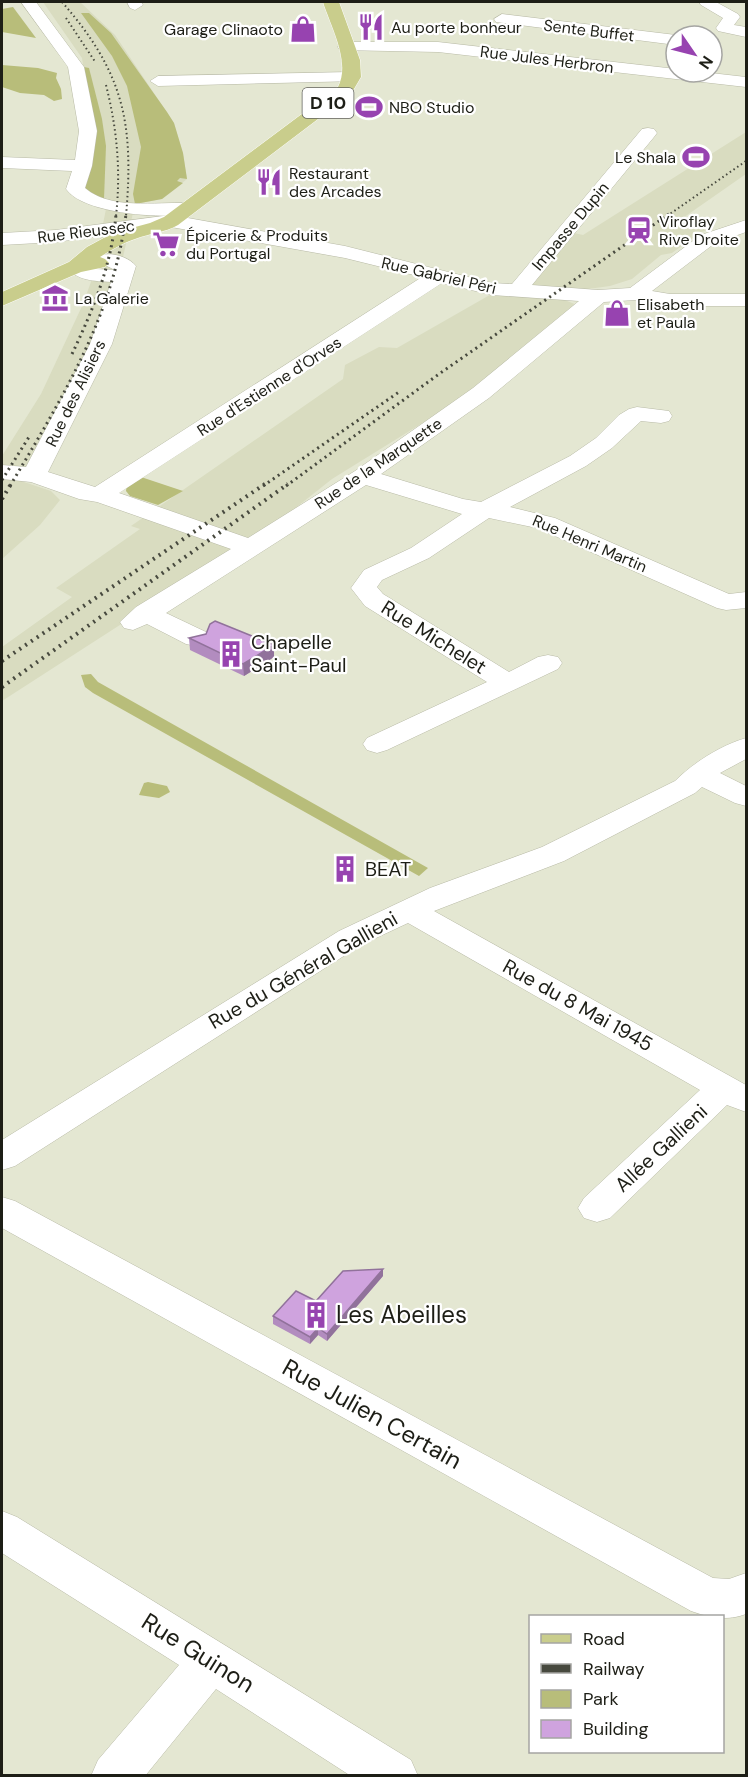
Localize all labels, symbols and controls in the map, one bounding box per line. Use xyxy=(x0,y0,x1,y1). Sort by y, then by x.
restaurant icon: Au porte bonheur xyxy=(356,12,386,42)
shop icon: Garage Clinaoto xyxy=(288,14,318,44)
street label: Sente Buffet xyxy=(542,15,636,46)
place label: Au porte bonheur xyxy=(391,17,522,38)
place label: Garage Clinaoto xyxy=(164,19,283,40)
north arrow xyxy=(664,24,724,84)
street label: Rue Jules Herbron xyxy=(479,41,615,78)
text: N xyxy=(694,52,718,73)
road number: D 10 xyxy=(302,88,354,118)
sports icon: NBO Studio xyxy=(354,92,384,122)
place label: NBO Studio xyxy=(389,97,474,118)
sports icon: Le Shala xyxy=(681,142,711,172)
place label: Le Shala xyxy=(615,147,676,168)
place label: Restaurant des Arcades xyxy=(289,163,382,202)
restaurant icon: Restaurant des Arcades xyxy=(254,167,284,197)
street label: Impasse Dupin xyxy=(527,178,614,275)
place label: Viroflay Rive Droite xyxy=(659,211,739,250)
street label: Rue Rieussec xyxy=(36,215,136,248)
station icon: Viroflay Rive Droite xyxy=(624,215,654,245)
place label: Épicerie & Produits du Portugal xyxy=(186,225,328,264)
supermarket icon: Épicerie & Produits du Portugal xyxy=(151,229,181,259)
street label: Rue Gabriel Péri xyxy=(379,252,498,299)
museum icon: La Galerie xyxy=(40,283,70,313)
place label: La Galerie xyxy=(75,288,149,309)
place label: Elisabeth et Paula xyxy=(637,294,705,333)
shop icon: Elisabeth et Paula xyxy=(602,298,632,328)
street label: Rue d'Estienne d'Orves xyxy=(193,332,346,441)
street label: Rue des Alisiers xyxy=(41,336,110,450)
street label: Rue de la Marquette xyxy=(311,413,446,514)
street label: Rue Henri Martin xyxy=(529,510,650,577)
street label: Rue Michelet xyxy=(377,594,492,680)
place label: Chapelle Saint-Paul xyxy=(251,629,346,678)
building icon: Chapelle Saint-Paul xyxy=(216,639,246,669)
building icon: BEAT xyxy=(330,854,360,884)
place label: BEAT xyxy=(365,856,411,882)
street label: Rue du Général Gallieni xyxy=(204,905,402,1035)
street label: Rue du 8 Mai 1945 xyxy=(498,953,658,1057)
street label: Allée Gallieni xyxy=(609,1098,713,1198)
place label: Les Abeilles xyxy=(336,1299,467,1330)
building icon: Les Abeilles xyxy=(301,1300,331,1330)
street label: Rue Julien Certain xyxy=(277,1351,467,1476)
street label: Rue Guinon xyxy=(136,1606,261,1700)
legend xyxy=(529,1615,724,1753)
text: Road xyxy=(583,1627,625,1651)
text: Railway xyxy=(583,1657,645,1681)
text: Park xyxy=(583,1687,619,1711)
text: Building xyxy=(583,1717,648,1741)

